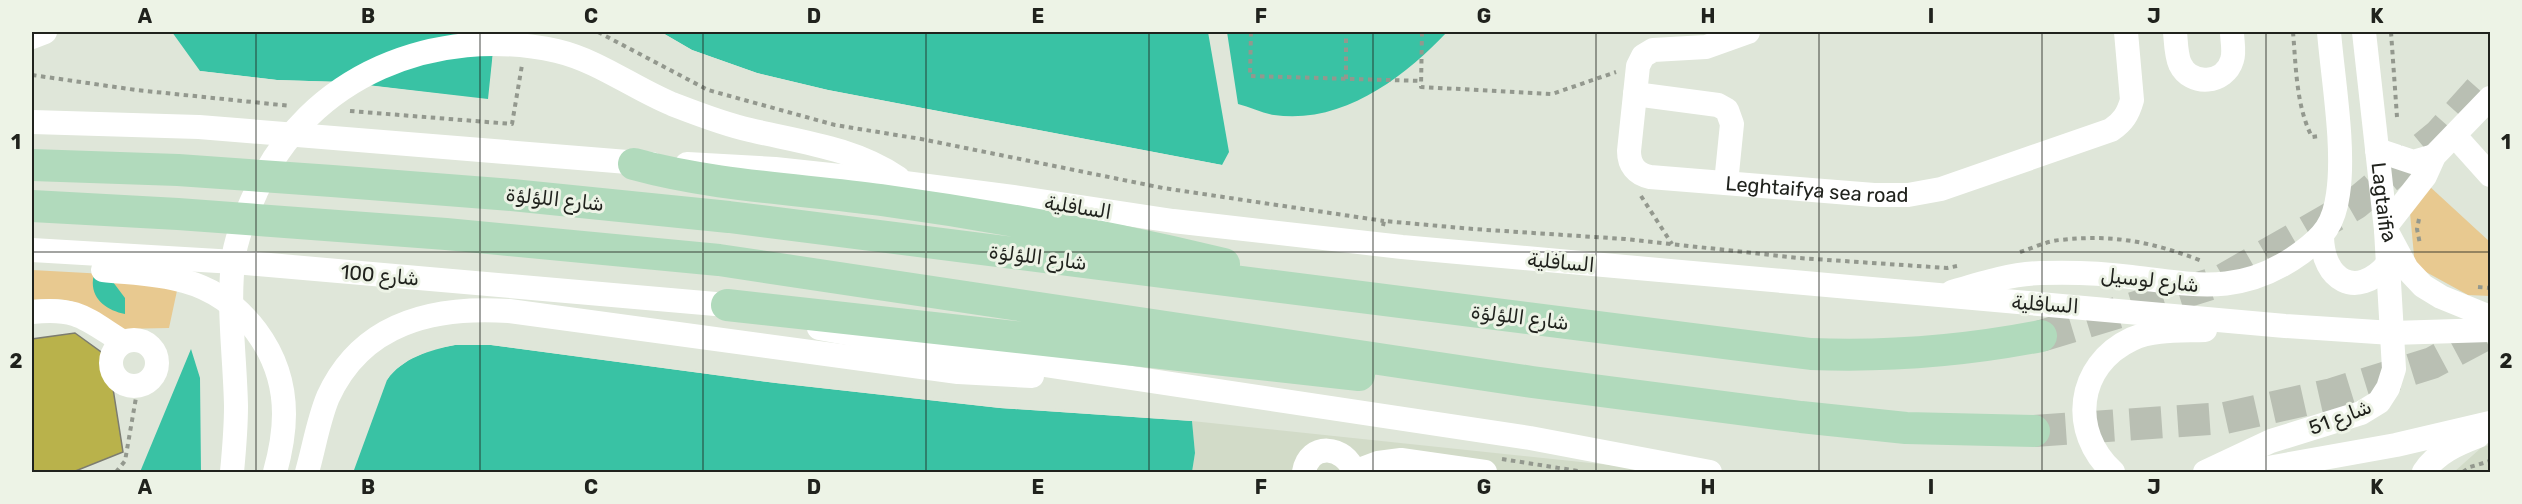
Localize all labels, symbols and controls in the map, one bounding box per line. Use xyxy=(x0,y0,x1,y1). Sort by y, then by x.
text: A xyxy=(138,4,153,28)
text: B xyxy=(361,4,375,28)
text: C xyxy=(584,4,598,28)
text: D xyxy=(807,4,821,28)
text: E xyxy=(1032,4,1044,28)
text: F xyxy=(1255,4,1267,28)
text: G xyxy=(1477,4,1491,28)
text: H xyxy=(1701,4,1715,28)
text: I xyxy=(1928,4,1934,28)
text: J xyxy=(2147,4,2161,28)
text: K xyxy=(2370,4,2384,28)
text: 1 xyxy=(11,130,21,154)
text: 1 xyxy=(2501,130,2511,154)
street label: Lagtaifia xyxy=(2367,161,2402,246)
street label: Leghtaifya sea road xyxy=(1725,171,1908,207)
street label: شارع اللؤلؤة xyxy=(505,182,605,218)
street label: السافلية xyxy=(1043,190,1113,224)
street label: شارع اللؤلؤة xyxy=(987,239,1088,277)
street label: السافلية xyxy=(1526,247,1596,277)
street label: شارع 100 xyxy=(340,260,420,292)
street label: شارع لوسيل xyxy=(2100,263,2200,299)
street label: السافلية xyxy=(2011,290,2079,318)
street label: شارع اللؤلؤة xyxy=(1469,299,1570,337)
text: 2 xyxy=(10,349,23,373)
text: 2 xyxy=(2500,349,2513,373)
street label: شارع 51 xyxy=(2305,394,2375,442)
text: A xyxy=(138,475,153,499)
text: B xyxy=(361,475,375,499)
text: C xyxy=(584,475,598,499)
text: D xyxy=(807,475,821,499)
text: E xyxy=(1032,475,1044,499)
text: F xyxy=(1255,475,1267,499)
text: G xyxy=(1477,475,1491,499)
text: H xyxy=(1701,475,1715,499)
text: I xyxy=(1928,475,1934,499)
text: J xyxy=(2147,475,2161,499)
text: K xyxy=(2370,475,2384,499)

